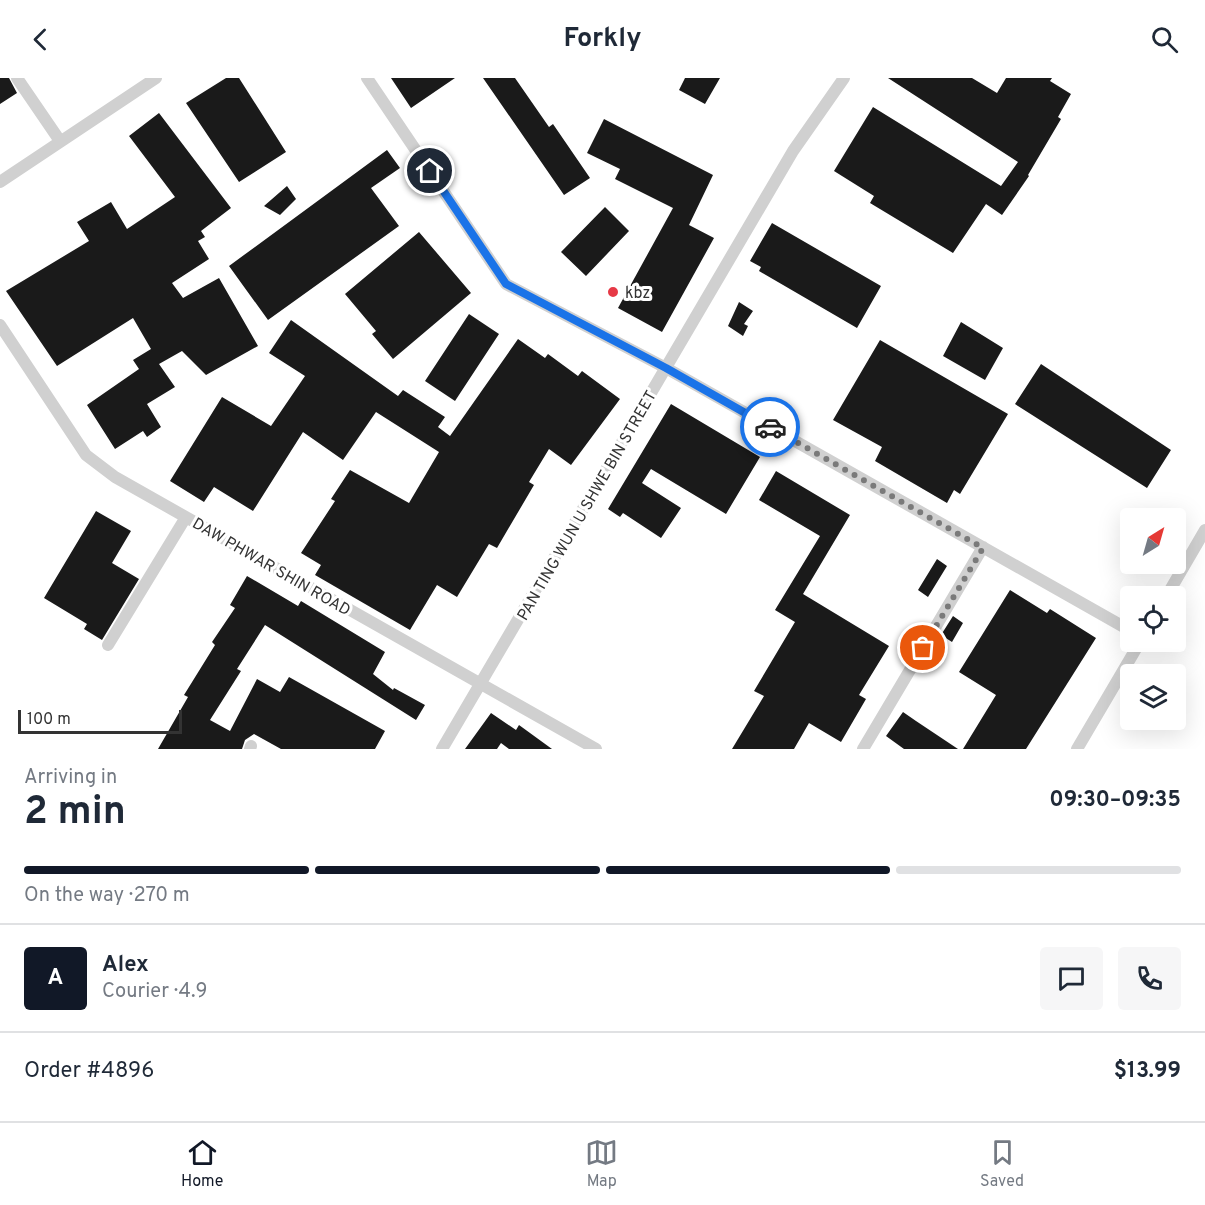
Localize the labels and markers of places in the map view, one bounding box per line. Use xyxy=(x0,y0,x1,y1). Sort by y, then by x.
pin xyxy=(404,145,455,196)
place label: kbz xyxy=(625,284,650,304)
marker: kbz xyxy=(606,285,620,299)
pin xyxy=(897,622,948,673)

